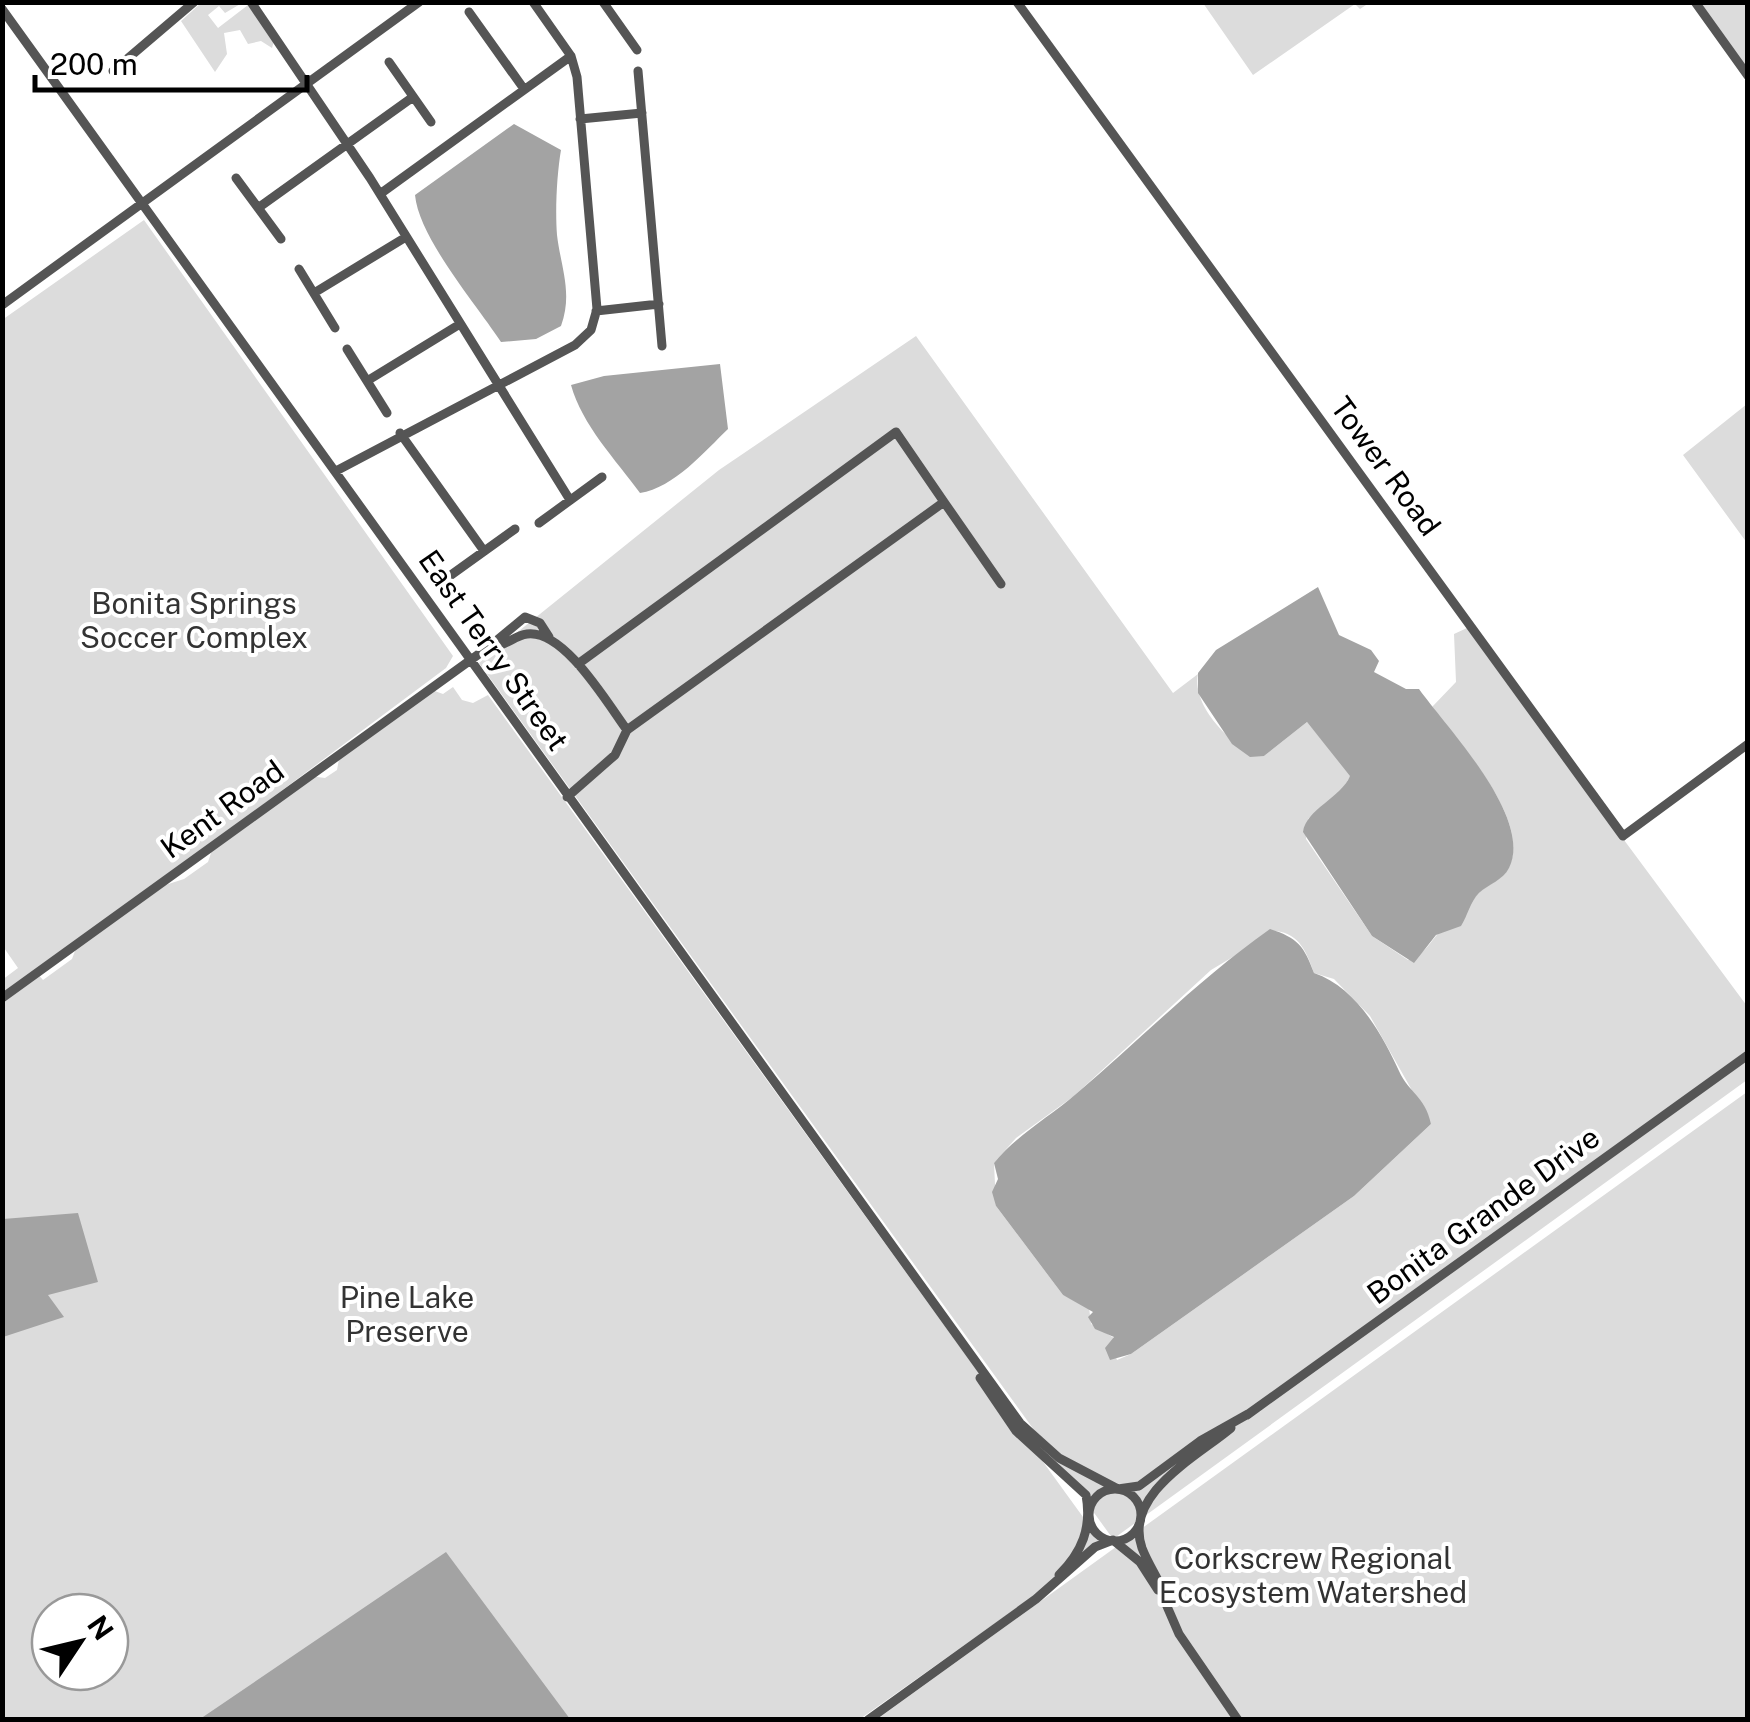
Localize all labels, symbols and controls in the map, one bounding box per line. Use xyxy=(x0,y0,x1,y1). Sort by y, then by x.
scale bar xyxy=(35,30,308,92)
text: 200 m xyxy=(50,46,138,82)
street label: Tower Road xyxy=(1324,390,1448,542)
street label: East Terry Street xyxy=(412,543,576,757)
park label: Bonita Springs Soccer Complex xyxy=(80,585,308,655)
street label: Kent Road xyxy=(153,752,291,866)
street label: Bonita Grande Drive xyxy=(1360,1119,1606,1311)
park label: Pine Lake Preserve xyxy=(340,1279,474,1349)
park label: Corkscrew Regional Ecosystem Watershed xyxy=(1159,1540,1467,1610)
north arrow xyxy=(30,1592,130,1692)
text: N xyxy=(81,1609,121,1646)

